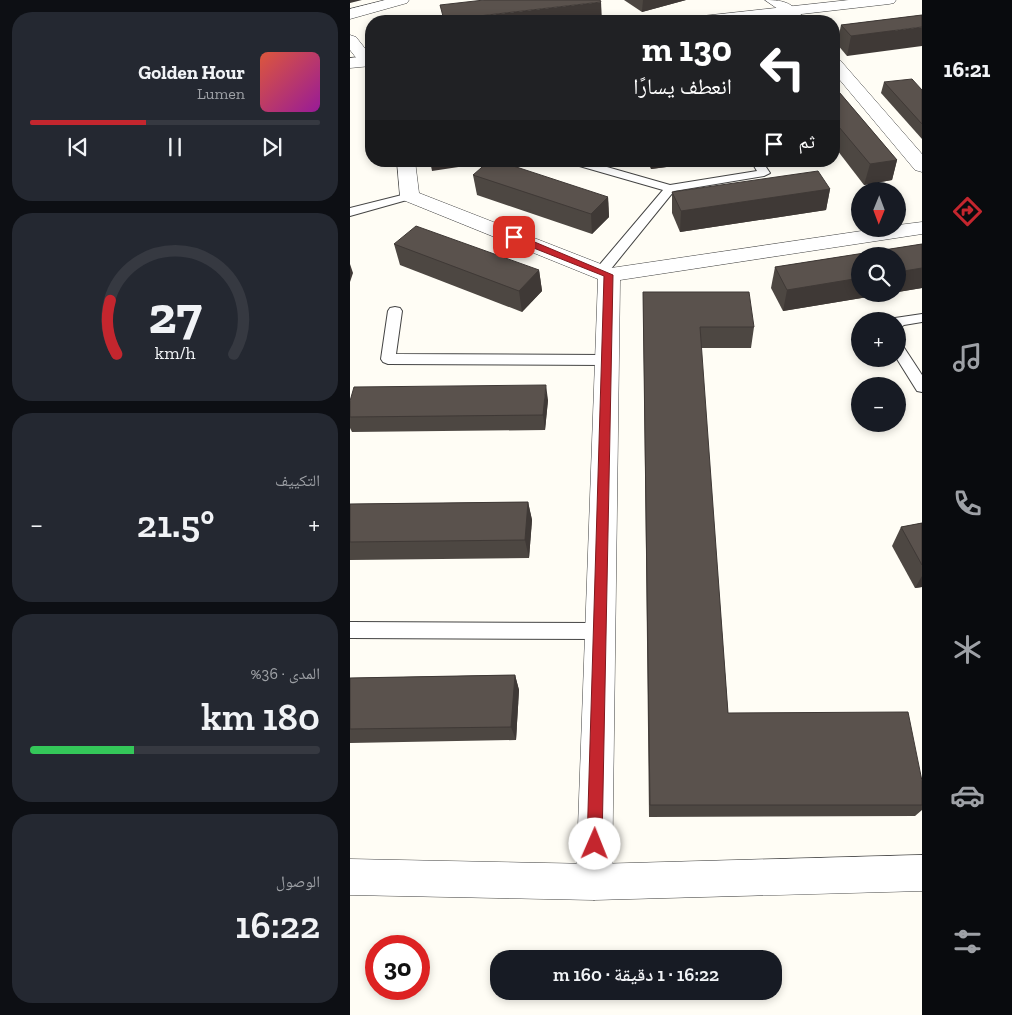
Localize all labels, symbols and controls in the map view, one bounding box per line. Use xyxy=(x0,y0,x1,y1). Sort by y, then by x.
text: 130 m xyxy=(642,28,732,70)
icon: left xyxy=(750,35,815,100)
text: 16:21 xyxy=(944,56,990,83)
text: Golden Hour xyxy=(138,61,245,84)
text: انعطف يسارًا xyxy=(633,73,732,100)
text: Lumen xyxy=(197,84,245,103)
icon: arrive xyxy=(760,130,788,158)
text: ثم xyxy=(798,130,815,153)
icon: previous xyxy=(64,133,92,161)
icon: pause xyxy=(161,133,189,161)
icon: next xyxy=(258,133,286,161)
north arrow xyxy=(851,182,906,238)
map controls xyxy=(851,182,906,432)
icon: directions xyxy=(950,194,985,229)
pin xyxy=(493,216,535,258)
icon: arrive xyxy=(500,223,528,251)
button: search xyxy=(851,247,906,302)
text: 27 xyxy=(148,284,202,346)
button: + xyxy=(851,312,906,367)
icon: music xyxy=(950,340,985,375)
text: km/h xyxy=(155,342,195,364)
button: − xyxy=(851,377,906,432)
text: التكييف xyxy=(275,471,320,490)
icon: phone xyxy=(950,486,985,521)
text: 21.5° xyxy=(137,501,214,547)
text: − xyxy=(30,508,43,541)
text: + xyxy=(308,508,320,541)
icon: climate xyxy=(950,632,985,667)
text: المدى · 36% xyxy=(251,664,320,683)
text: 180 km xyxy=(201,694,320,740)
icon: car xyxy=(950,778,985,813)
position arrow xyxy=(568,817,620,869)
text: الوصول xyxy=(276,872,320,891)
text: 16:22 xyxy=(235,902,320,948)
icon: filters xyxy=(950,924,985,959)
speed limit sign: 30 xyxy=(365,935,430,1000)
text: 16:22 · 1 دقيقة · 160 m xyxy=(553,963,719,986)

